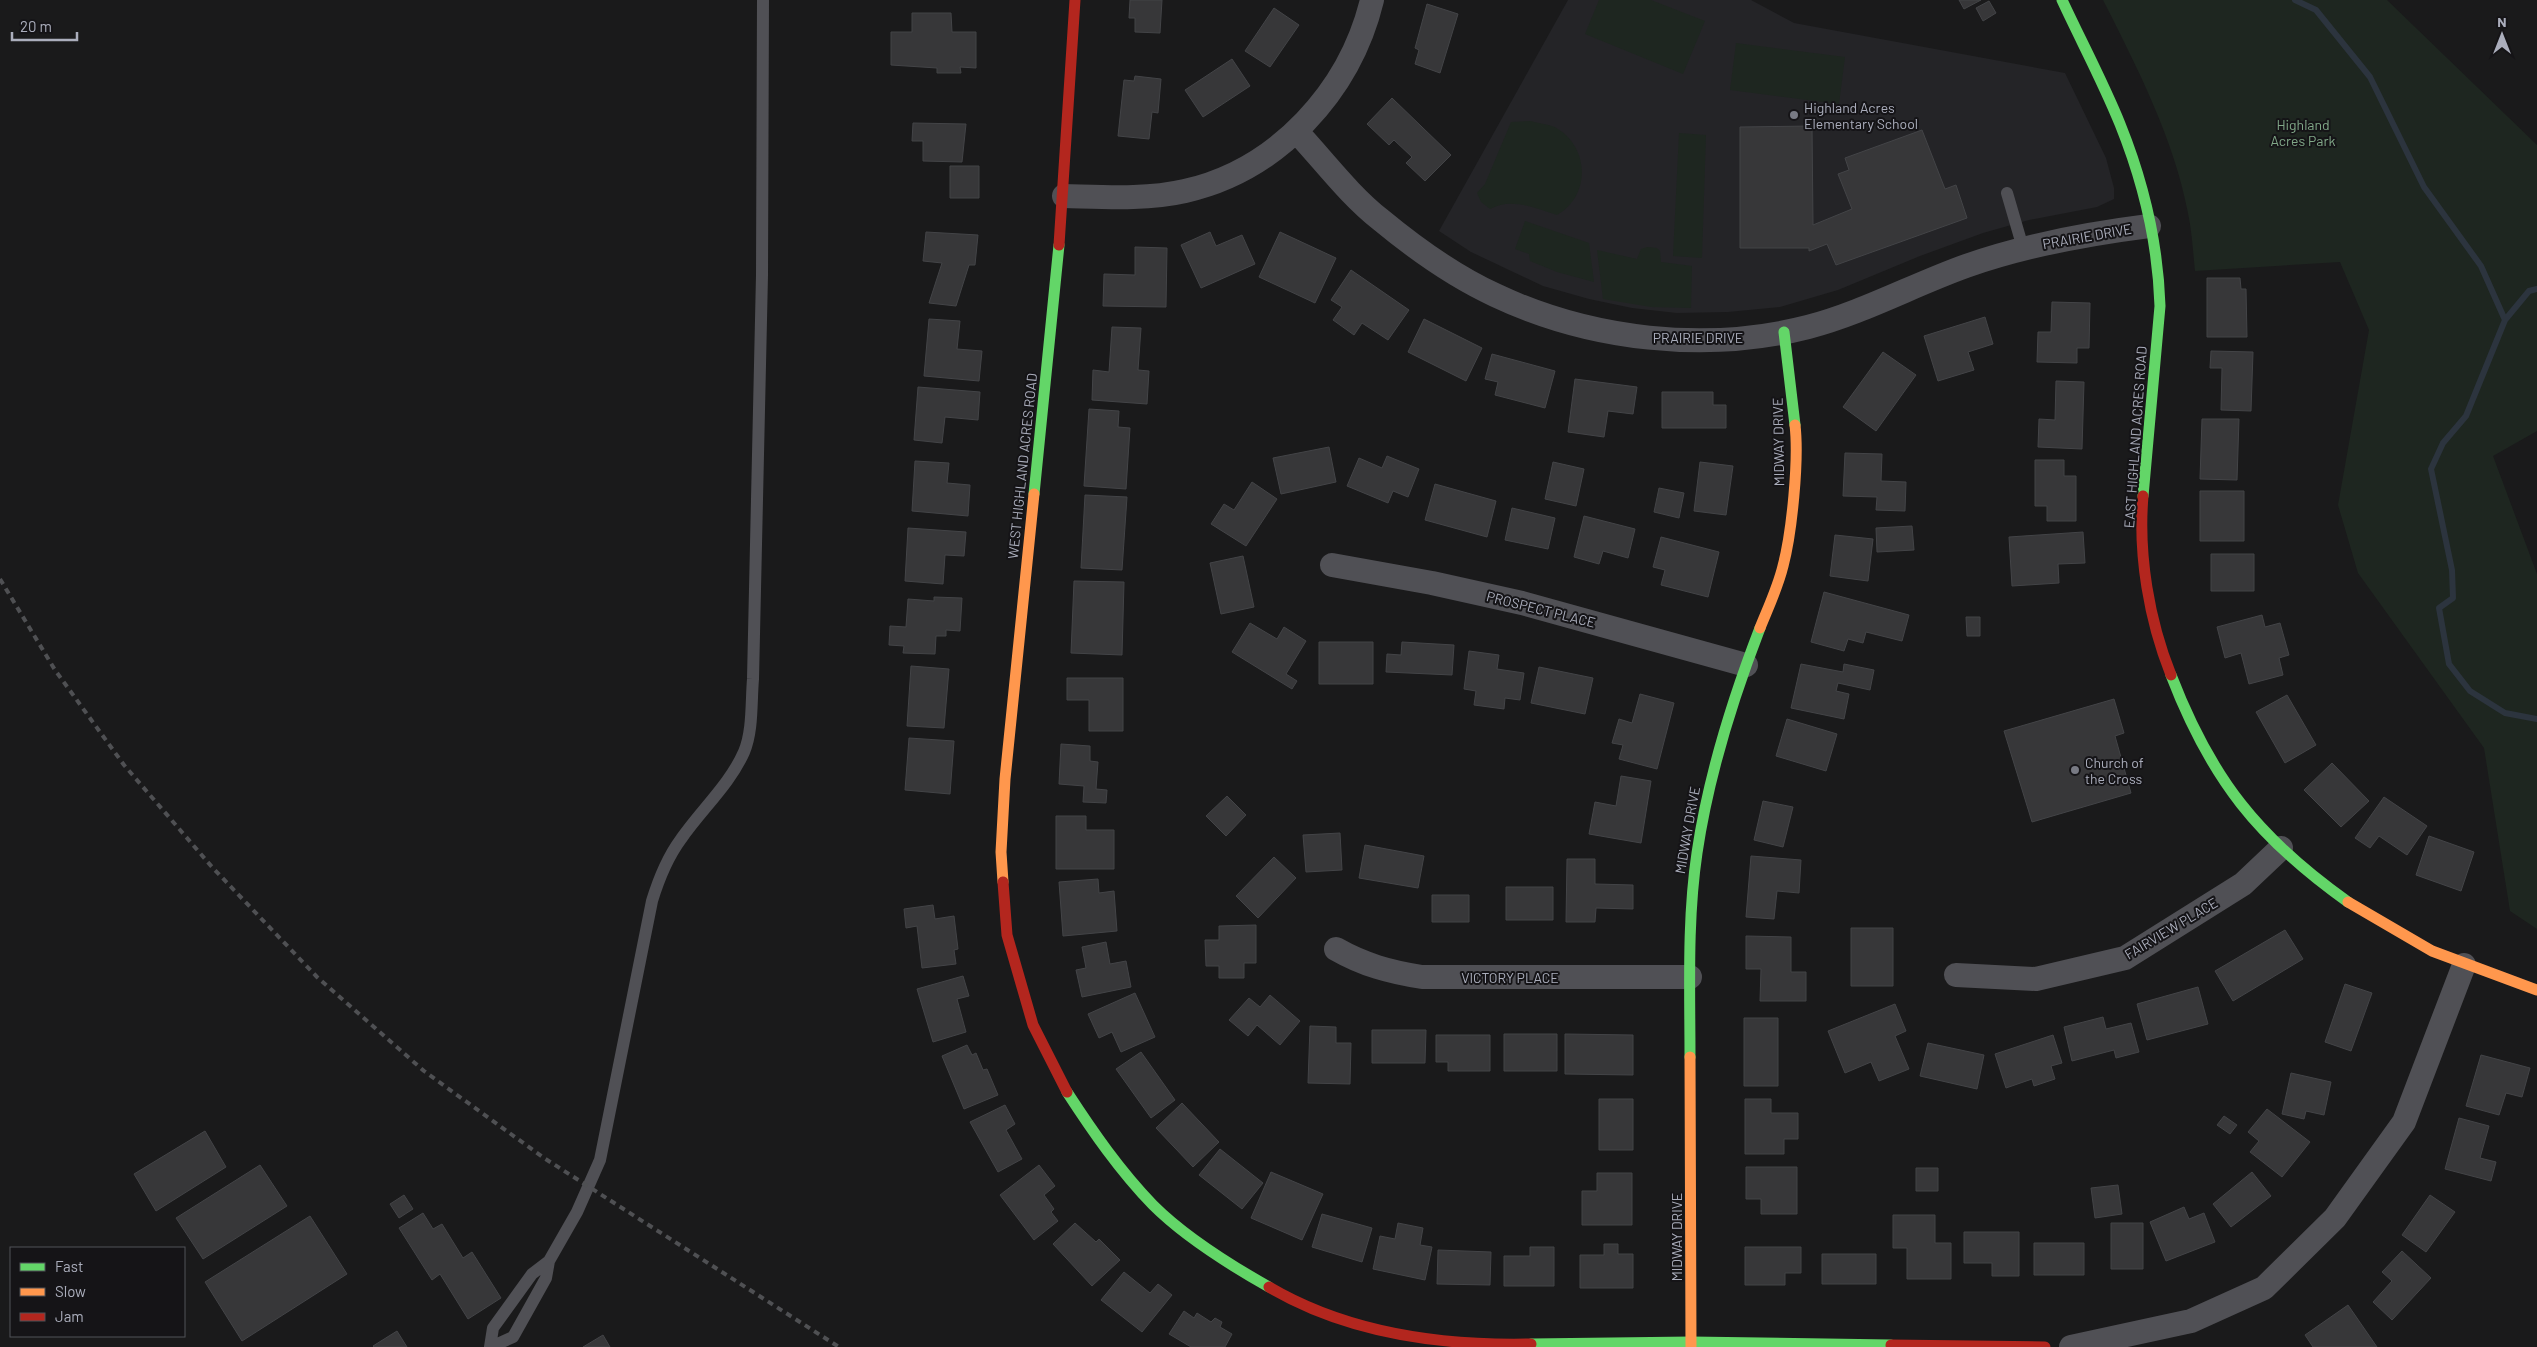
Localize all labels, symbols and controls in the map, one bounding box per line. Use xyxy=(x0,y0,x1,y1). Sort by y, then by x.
scale bar xyxy=(12,10,78,42)
north arrow xyxy=(2477,10,2527,60)
text: N xyxy=(2497,13,2507,30)
text: 20 m xyxy=(20,17,52,35)
place label: Highland Acres Elementary School xyxy=(1804,99,1918,132)
marker: Highland Acres Elementary School xyxy=(1788,109,1800,121)
park label: Highland Acres Park xyxy=(2270,116,2336,149)
street label: PRAIRIE DRIVE xyxy=(2041,220,2133,252)
street label: PRAIRIE DRIVE xyxy=(1653,329,1743,346)
street label: EAST HIGHLAND ACRES ROAD xyxy=(2120,345,2150,529)
street label: WEST HIGHLAND ACRES ROAD xyxy=(1004,372,1040,560)
street label: MIDWAY DRIVE xyxy=(1769,398,1787,486)
street label: PROSPECT PLACE xyxy=(1485,587,1597,631)
place label: Church of the Cross xyxy=(2085,754,2144,787)
marker: Church of the Cross xyxy=(2069,764,2081,776)
street label: MIDWAY DRIVE xyxy=(1671,785,1703,875)
street label: FAIRVIEW PLACE xyxy=(2121,894,2221,962)
street label: VICTORY PLACE xyxy=(1461,969,1559,986)
street label: MIDWAY DRIVE xyxy=(1668,1193,1685,1281)
legend xyxy=(10,1247,185,1337)
text: Fast xyxy=(55,1257,83,1275)
text: Slow xyxy=(55,1282,86,1300)
text: Jam xyxy=(55,1307,84,1325)

